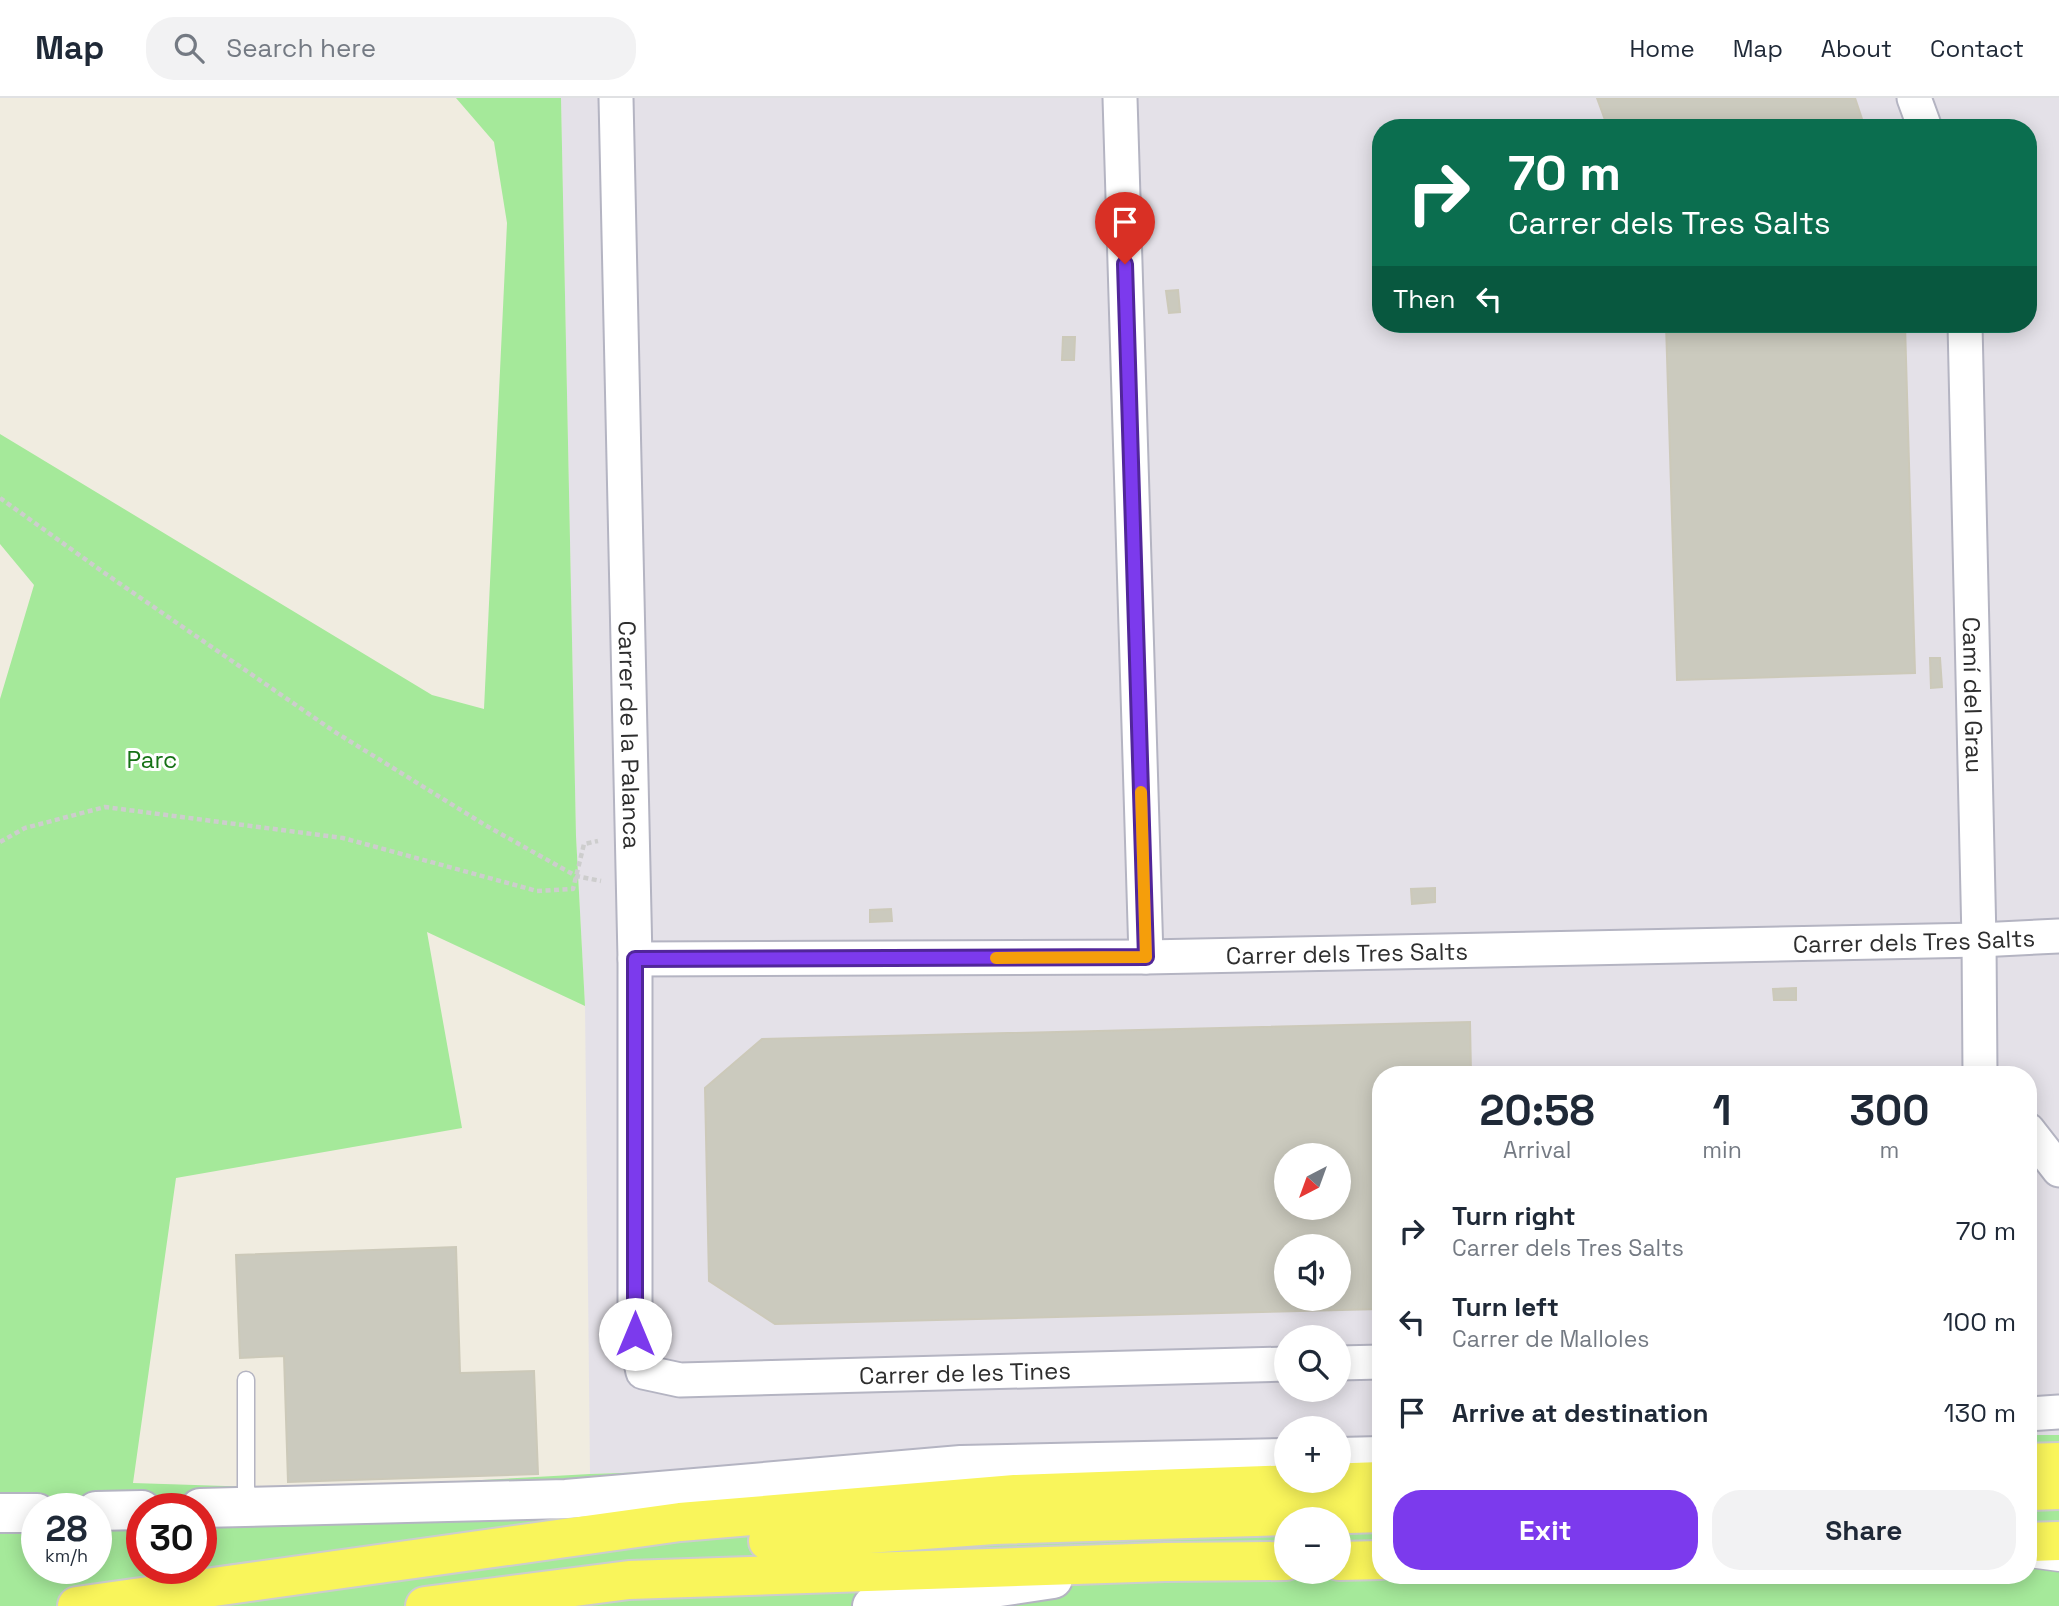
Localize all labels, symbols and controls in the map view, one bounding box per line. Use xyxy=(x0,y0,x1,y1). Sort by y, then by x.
search box xyxy=(146,17,636,80)
text: Map xyxy=(35,27,104,69)
icon: search xyxy=(170,29,208,67)
text: Search here xyxy=(226,31,376,65)
text: Home xyxy=(1629,33,1695,64)
text: Map xyxy=(1733,33,1783,64)
text: About xyxy=(1821,33,1892,64)
text: Contact xyxy=(1930,33,2024,64)
text: 70 m xyxy=(1508,142,1621,204)
icon: right xyxy=(1393,147,1484,238)
pin xyxy=(1095,192,1155,264)
icon: arrive xyxy=(1106,203,1144,241)
text: Carrer dels Tres Salts xyxy=(1508,203,1831,243)
icon: left xyxy=(1470,280,1508,318)
text: Then xyxy=(1393,282,1456,316)
street label: Camí del Grau xyxy=(1956,616,1991,773)
street label: Carrer de la Palanca xyxy=(612,620,648,850)
park label: Parc xyxy=(127,744,177,775)
street label: Carrer dels Tres Salts xyxy=(1792,922,2036,959)
street label: Carrer dels Tres Salts xyxy=(1226,935,1468,971)
text: 20:58 xyxy=(1480,1084,1595,1137)
text: 1 xyxy=(1713,1084,1732,1137)
text: 300 xyxy=(1849,1084,1929,1137)
text: Arrival xyxy=(1503,1135,1571,1165)
text: min xyxy=(1702,1135,1742,1165)
text: m xyxy=(1879,1135,1899,1165)
north arrow xyxy=(1274,1143,1351,1220)
map controls xyxy=(1274,1143,1351,1584)
text: Turn right xyxy=(1452,1199,1576,1233)
icon: right xyxy=(1393,1212,1431,1250)
text: 70 m xyxy=(1956,1214,2016,1248)
text: Carrer dels Tres Salts xyxy=(1452,1233,1684,1263)
button: sound xyxy=(1274,1234,1351,1311)
text: Turn left xyxy=(1452,1290,1559,1324)
position arrow xyxy=(598,1297,672,1371)
icon: left xyxy=(1393,1303,1431,1341)
text: 100 m xyxy=(1943,1305,2016,1339)
text: Carrer de Malloles xyxy=(1452,1324,1649,1354)
button: search xyxy=(1274,1325,1351,1402)
street label: Carrer de les Tines xyxy=(859,1354,1071,1391)
icon: arrive xyxy=(1393,1394,1431,1432)
text: Arrive at destination xyxy=(1452,1396,1709,1430)
text: 130 m xyxy=(1944,1396,2016,1430)
button: + xyxy=(1274,1416,1351,1493)
button: Exit xyxy=(1393,1490,1698,1570)
button: Share xyxy=(1712,1490,2016,1570)
speed limit sign: 30 xyxy=(126,1493,217,1584)
text: 28 xyxy=(46,1507,87,1551)
button: − xyxy=(1274,1507,1351,1584)
text: km/h xyxy=(45,1544,88,1567)

